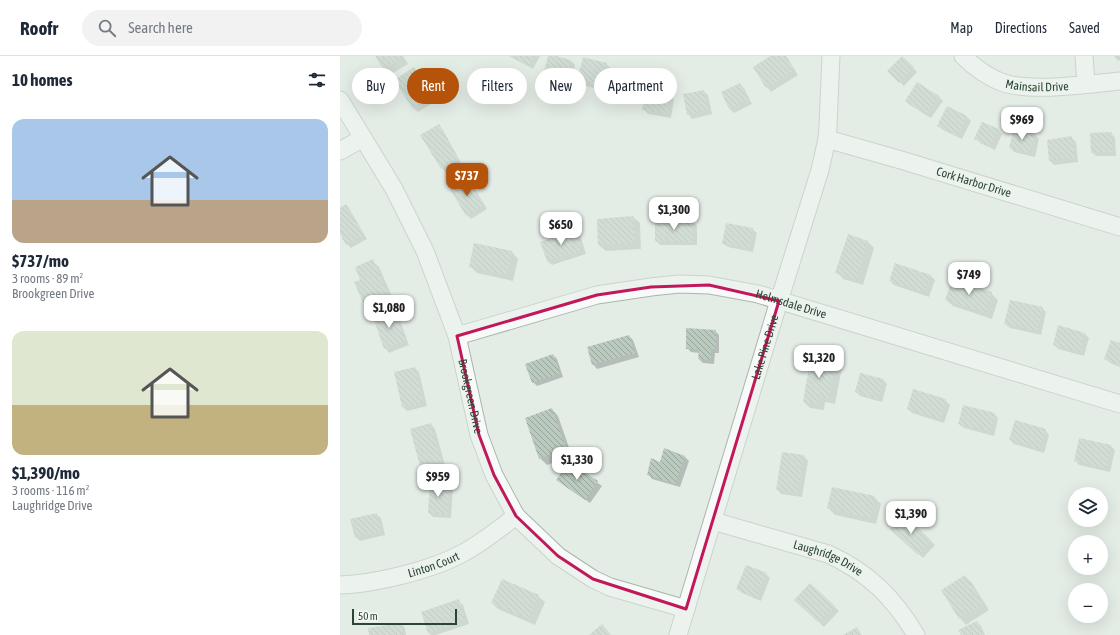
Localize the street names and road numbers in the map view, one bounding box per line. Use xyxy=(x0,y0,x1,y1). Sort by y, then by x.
street label: Mainsail Drive xyxy=(1004,77,1069,94)
street label: Cork Harbor Drive xyxy=(935,164,1013,200)
street label: Helmsdale Drive xyxy=(754,287,828,321)
street label: Lake Pine Drive xyxy=(749,313,782,381)
street label: Brookgreen Drive xyxy=(455,358,485,435)
street label: Laughridge Drive xyxy=(792,537,865,579)
street label: Linton Court xyxy=(406,549,462,580)

